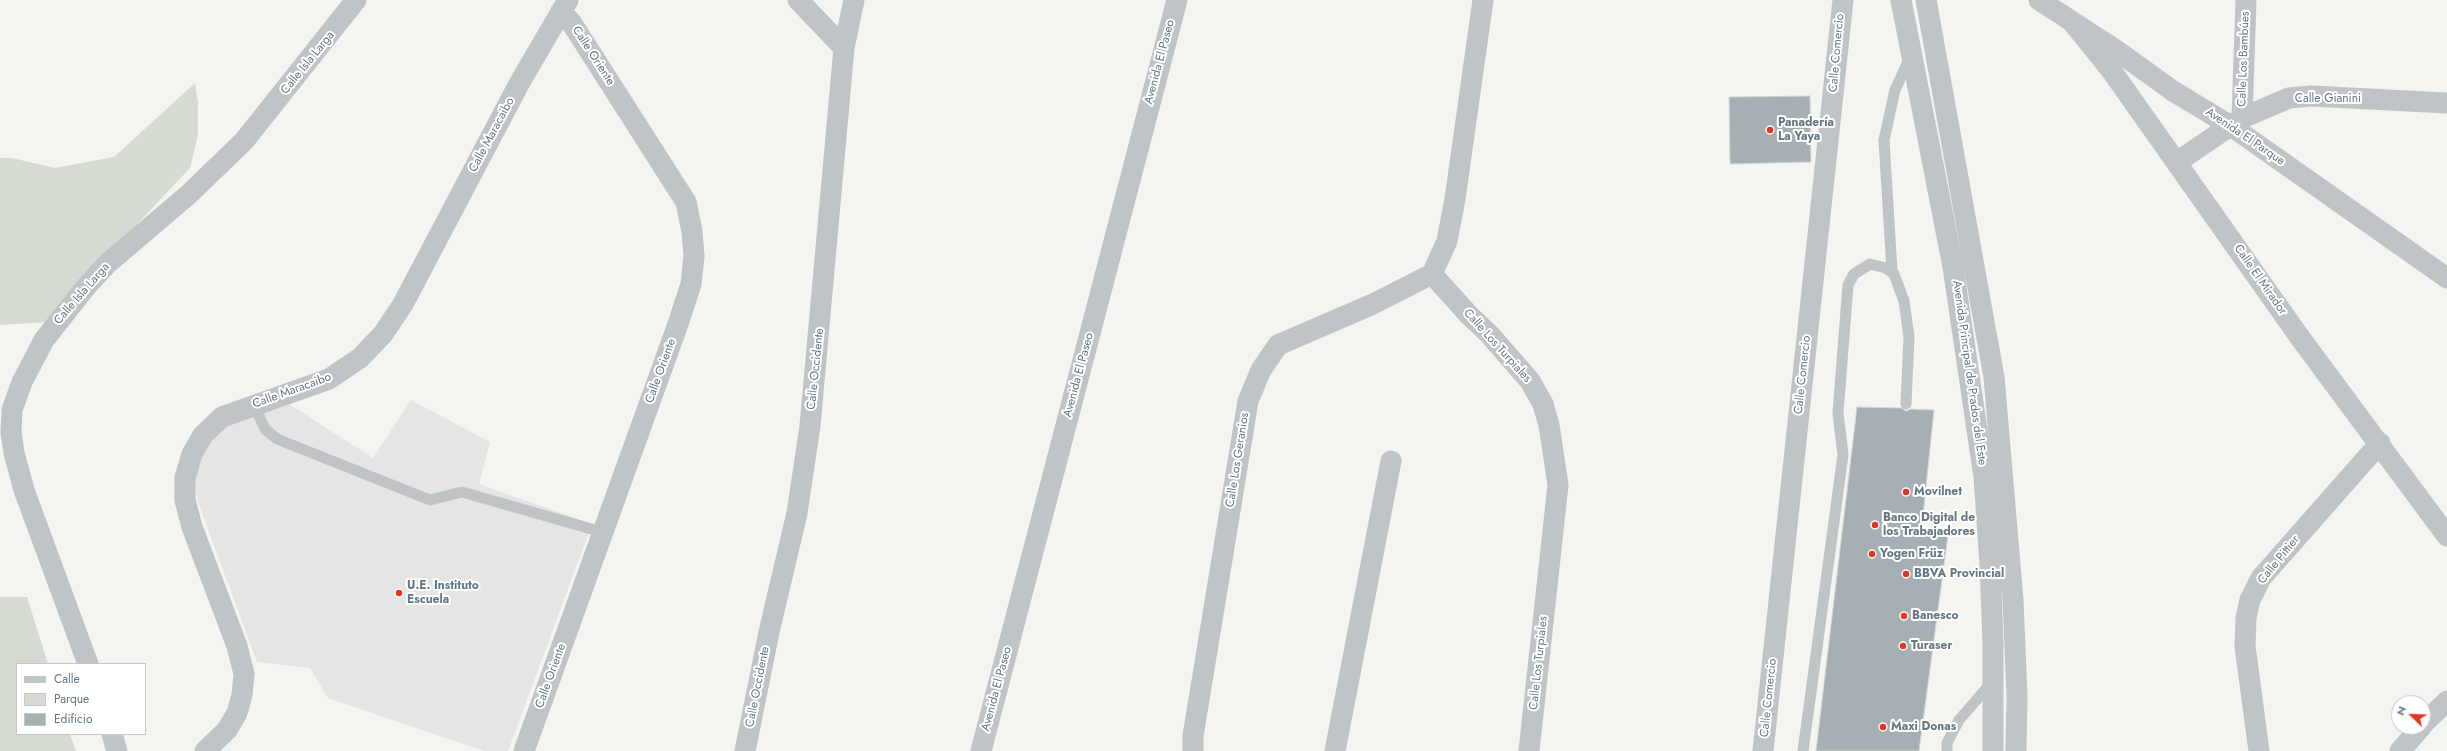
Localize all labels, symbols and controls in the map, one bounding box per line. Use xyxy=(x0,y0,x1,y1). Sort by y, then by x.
street label: Calle Los Bambúes xyxy=(2235,11,2253,107)
street label: Calle Comercio xyxy=(1826,13,1848,93)
street label: Avenida El Paseo xyxy=(1142,18,1178,106)
street label: Calle Oriente xyxy=(569,24,617,88)
street label: Calle Isla Larga xyxy=(278,29,338,97)
street label: Calle Gianini xyxy=(2295,92,2361,106)
street label: Calle Maracaibo xyxy=(466,95,518,175)
street label: Avenida El Parque xyxy=(2203,105,2287,169)
place label: Panadería La Yaya xyxy=(1778,116,1834,144)
marker: Panadería La Yaya xyxy=(1765,125,1775,135)
street label: Calle El Mirador xyxy=(2230,242,2290,318)
street label: Calle Isla Larga xyxy=(51,260,113,328)
street label: Avenida Principal de Prados del Este xyxy=(1949,280,1989,466)
street label: Calle Los Turpiales xyxy=(1460,306,1534,386)
street label: Calle Occidente xyxy=(805,328,827,410)
street label: Avenida El Paseo xyxy=(1061,331,1097,419)
street label: Calle Comercio xyxy=(1792,335,1814,415)
street label: Calle Oriente xyxy=(643,337,679,405)
street label: Calle Maracaibo xyxy=(251,370,333,412)
street label: Calle Los Geranios xyxy=(1223,412,1253,508)
place label: Movilnet xyxy=(1914,485,1962,499)
marker: Movilnet xyxy=(1901,487,1911,497)
place label: Banco Digital de los Trabajadores xyxy=(1883,511,1975,539)
marker: Banco Digital de los Trabajadores xyxy=(1870,520,1880,530)
street label: Calle Pittier xyxy=(2255,533,2303,587)
place label: Yogen Früz xyxy=(1880,547,1943,561)
marker: Yogen Früz xyxy=(1867,549,1877,559)
place label: BBVA Provincial xyxy=(1914,567,2004,581)
marker: BBVA Provincial xyxy=(1901,569,1911,579)
place label: U.E. Instituto Escuela xyxy=(407,579,479,607)
marker: U.E. Instituto Escuela xyxy=(394,588,404,598)
place label: Banesco xyxy=(1912,609,1959,623)
marker: Banesco xyxy=(1899,611,1909,621)
street label: Calle Los Turpiales xyxy=(1527,615,1551,711)
place label: Turaser xyxy=(1911,639,1952,653)
marker: Turaser xyxy=(1898,641,1908,651)
street label: Calle Oriente xyxy=(533,642,569,710)
street label: Avenida El Paseo xyxy=(979,645,1015,733)
street label: Calle Occidente xyxy=(743,646,773,728)
street label: Calle Comercio xyxy=(1758,658,1780,738)
legend xyxy=(16,663,146,735)
text: Calle xyxy=(54,670,80,688)
text: Parque xyxy=(54,690,89,708)
north arrow xyxy=(2391,695,2431,735)
text: N xyxy=(2392,704,2410,718)
text: Edificio xyxy=(54,710,93,728)
place label: Maxi Donas xyxy=(1891,720,1956,734)
marker: Maxi Donas xyxy=(1878,722,1888,732)

